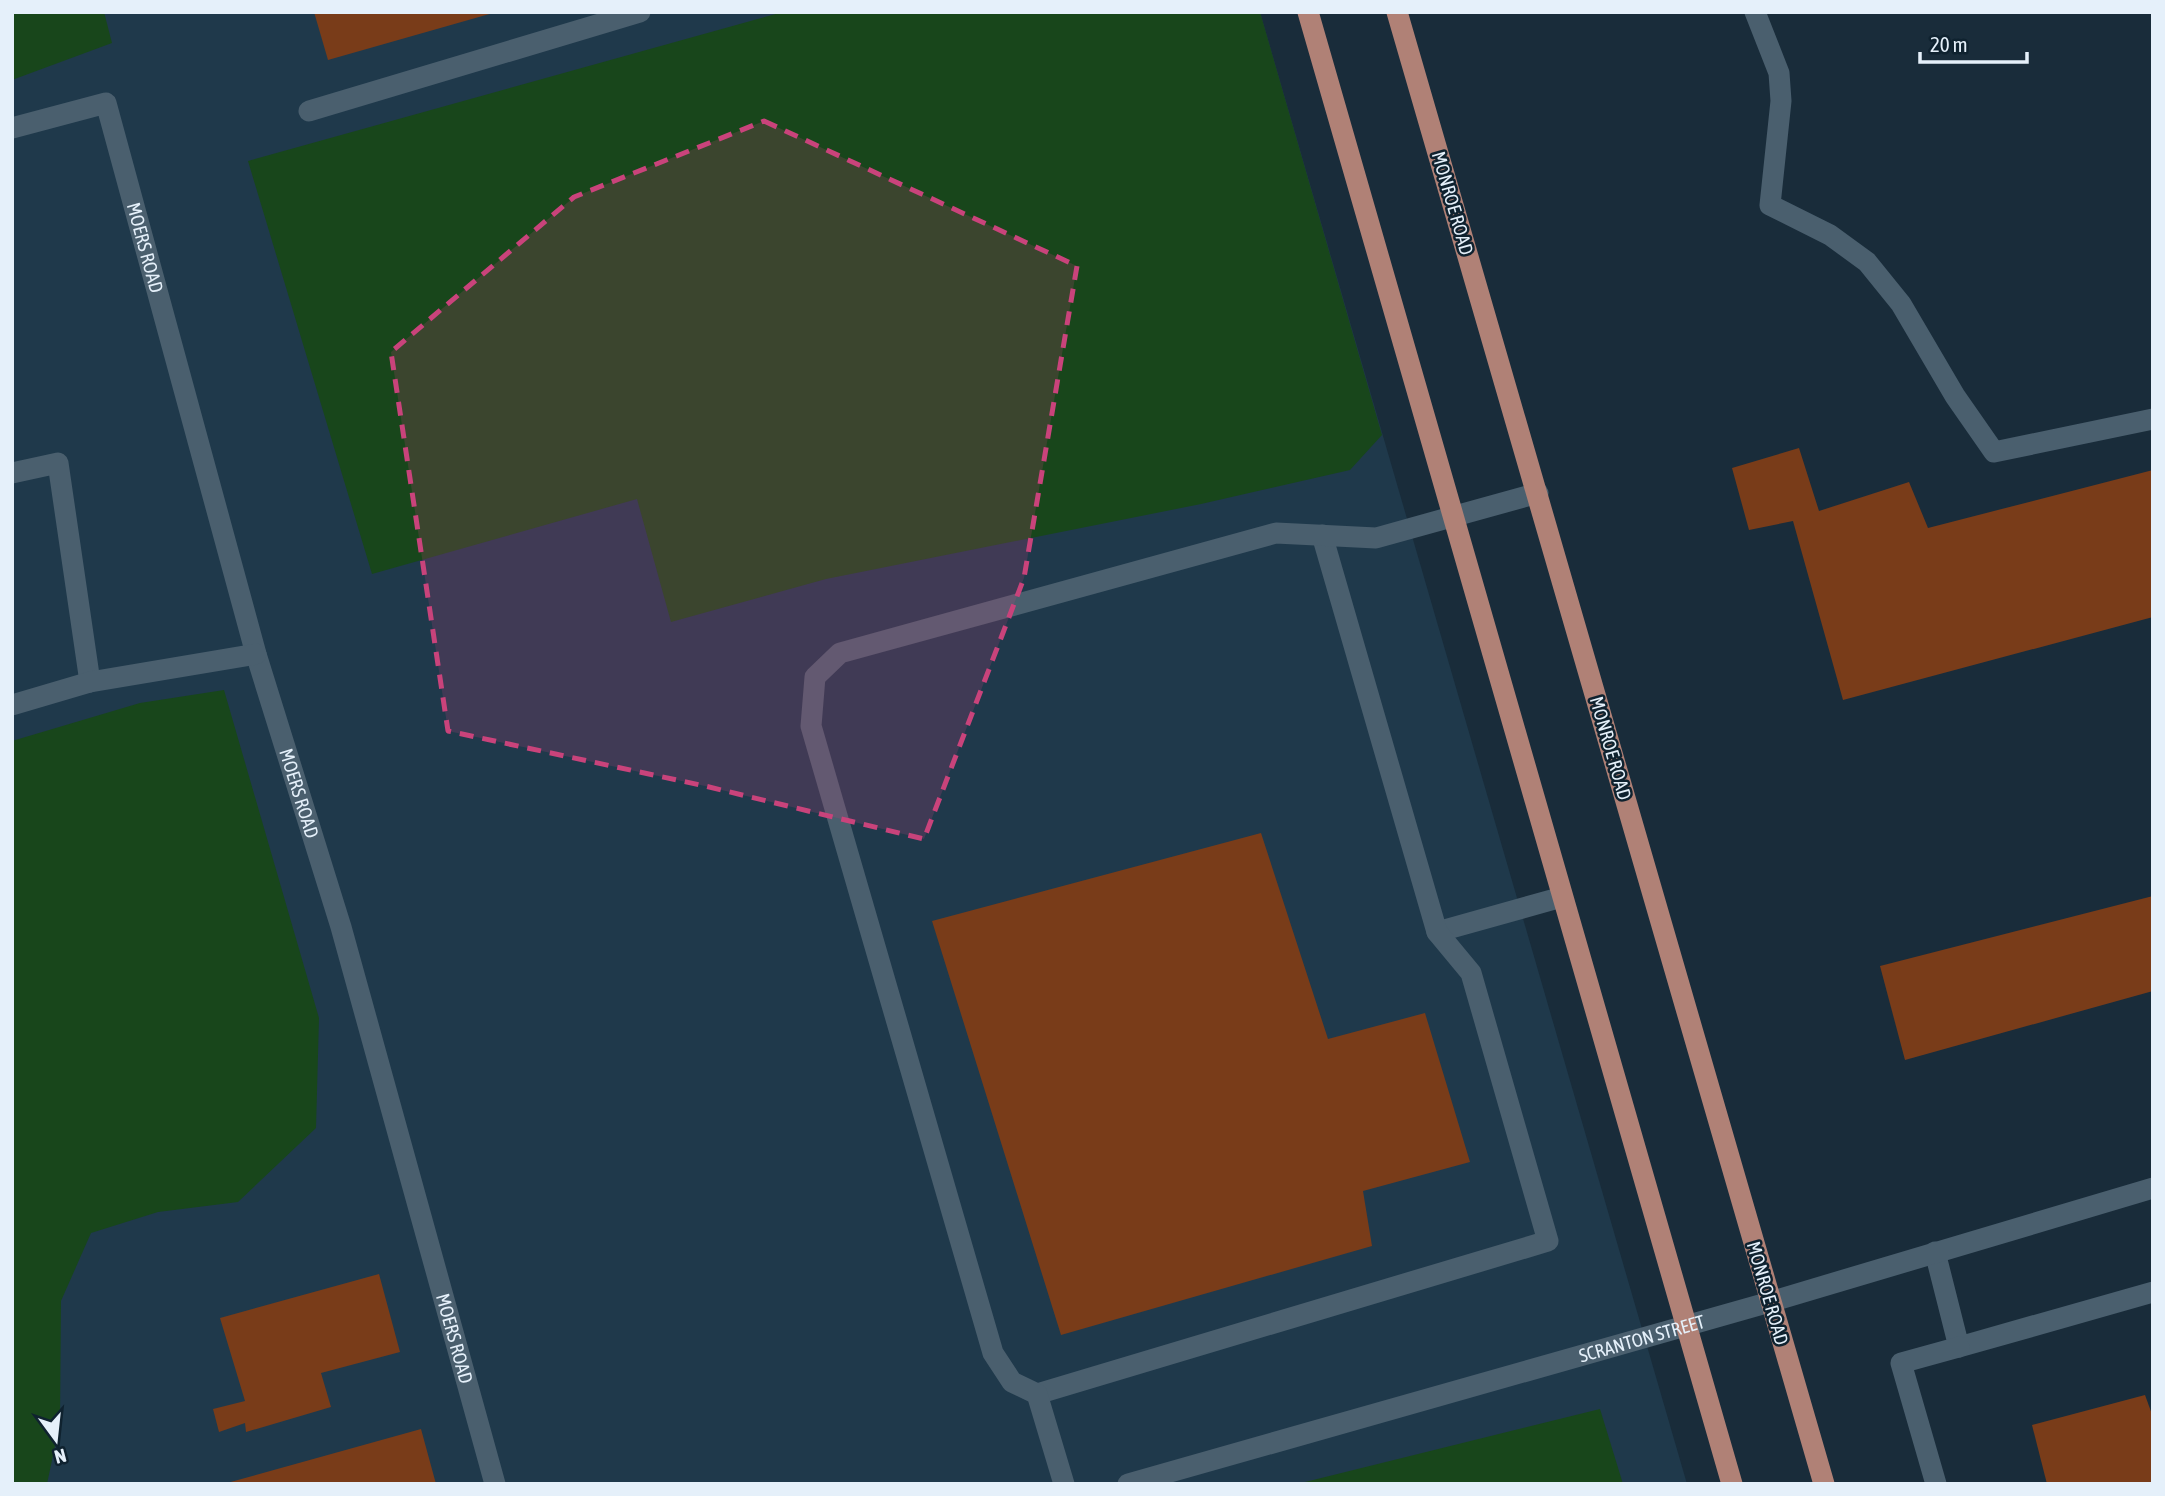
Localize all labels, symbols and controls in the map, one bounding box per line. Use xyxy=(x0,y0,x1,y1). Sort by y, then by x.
scale bar xyxy=(1920,21,2027,65)
text: 20 m xyxy=(1930,32,1968,56)
street label: MONROE ROAD xyxy=(1428,149,1478,257)
street label: MOERS ROAD xyxy=(123,200,168,295)
street label: MONROE ROAD xyxy=(1586,694,1636,802)
street label: MOERS ROAD xyxy=(275,746,324,840)
street label: MONROE ROAD xyxy=(1743,1239,1793,1347)
street label: MOERS ROAD xyxy=(432,1291,478,1386)
street label: SCRANTON STREET xyxy=(1576,1310,1708,1367)
north arrow xyxy=(21,1405,91,1475)
text: N xyxy=(52,1444,69,1468)

